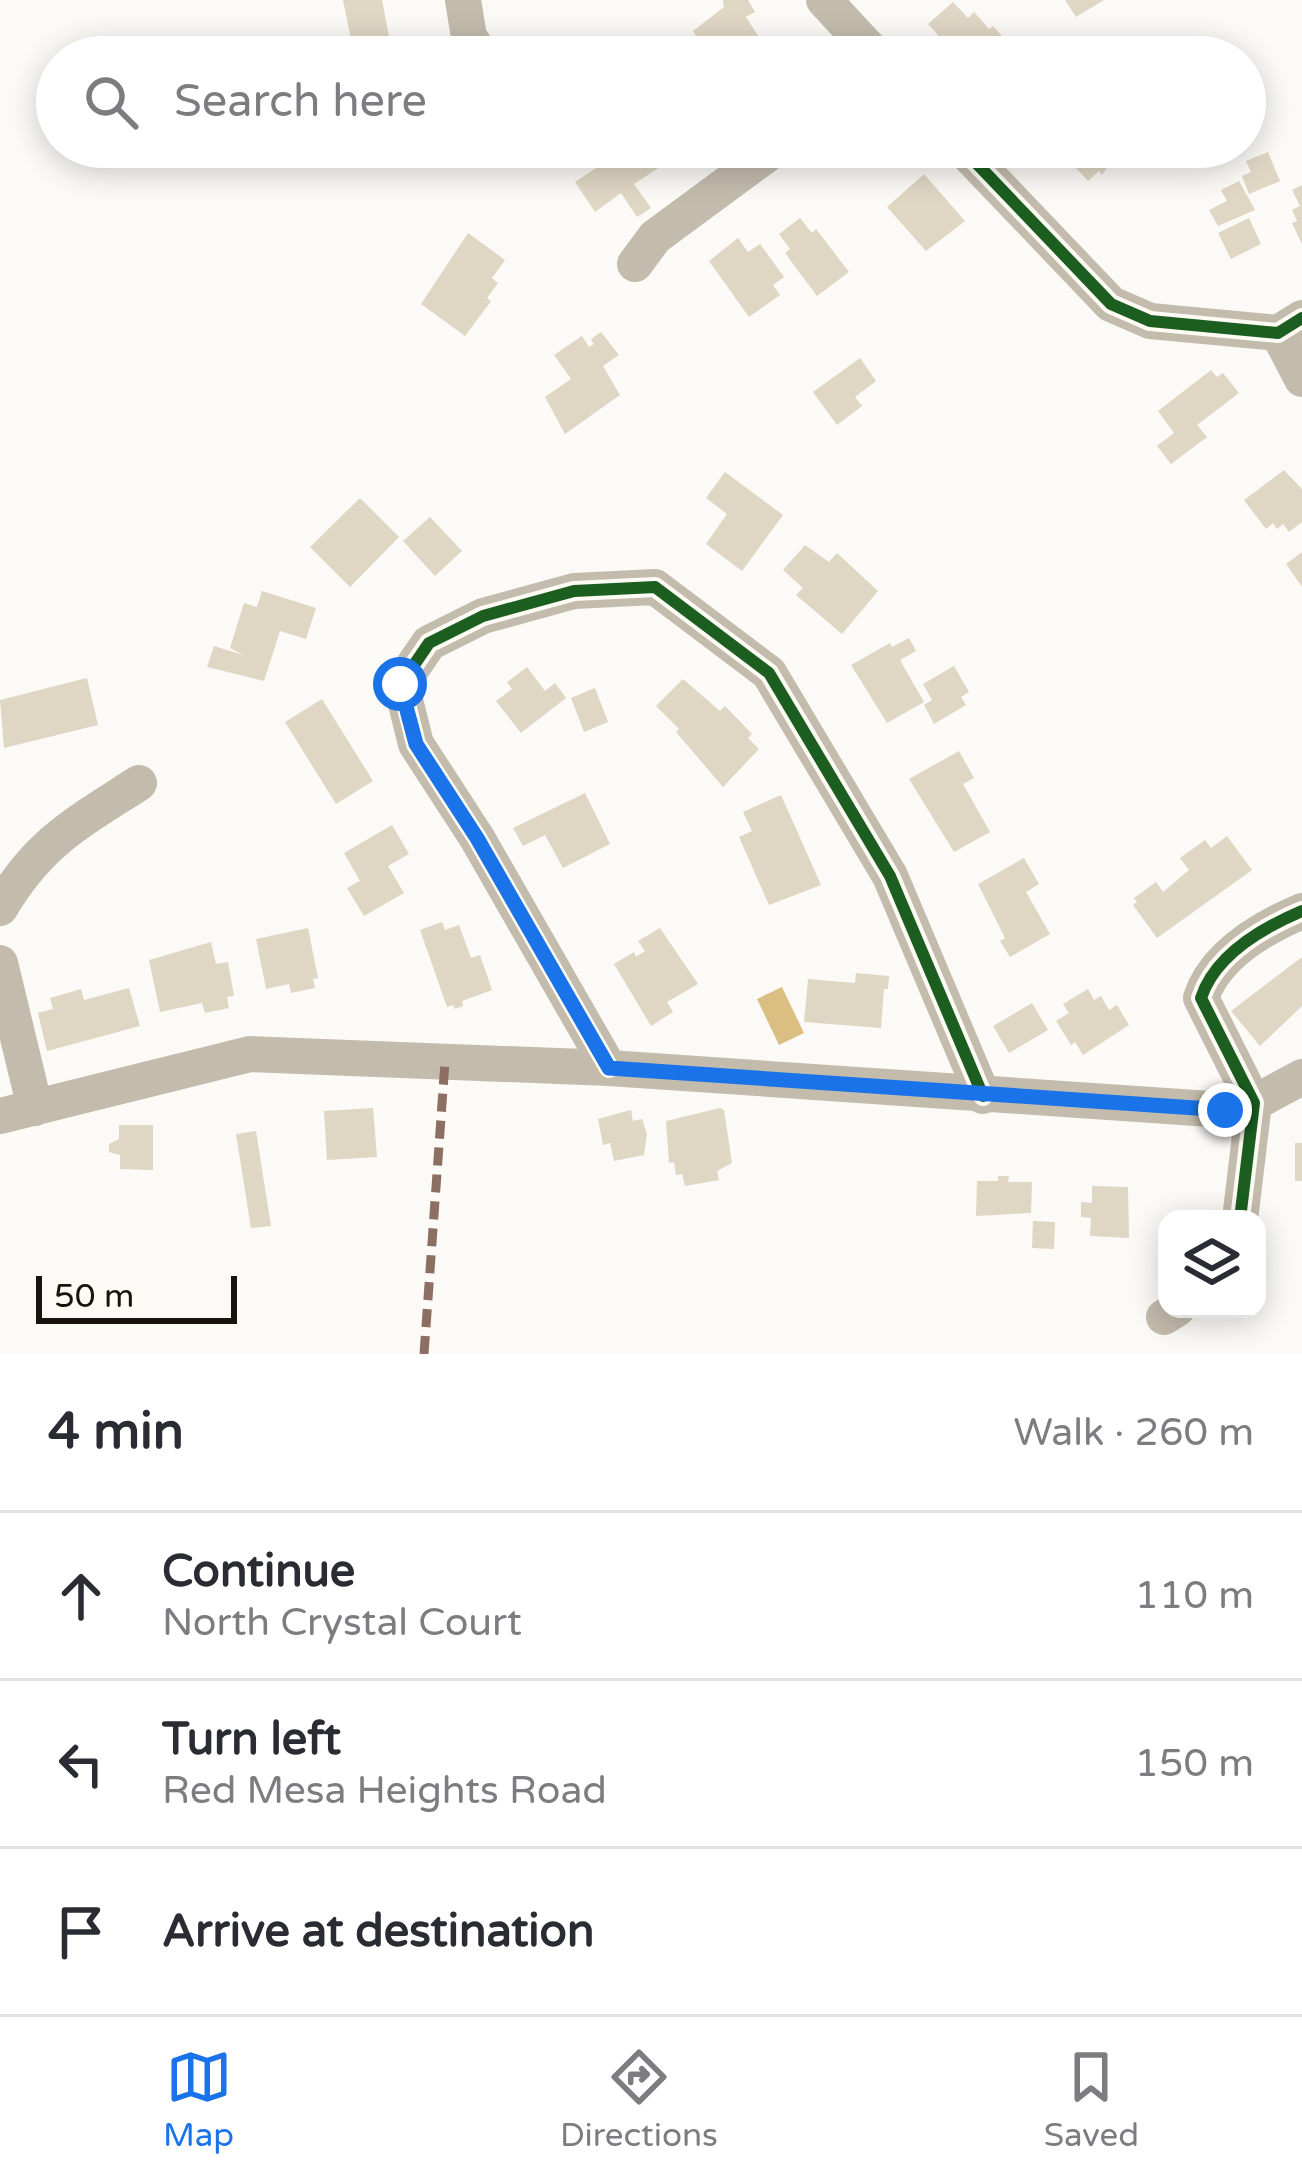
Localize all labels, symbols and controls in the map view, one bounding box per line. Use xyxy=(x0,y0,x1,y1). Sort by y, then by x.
search box xyxy=(36,36,1266,168)
icon: search xyxy=(78,69,144,135)
text: Search here xyxy=(174,75,427,129)
route start xyxy=(373,657,427,711)
route end xyxy=(1198,1083,1252,1137)
map controls xyxy=(1158,1210,1266,1318)
button: layers xyxy=(1158,1210,1266,1318)
scale bar xyxy=(36,1270,237,1323)
text: 50 m xyxy=(54,1277,134,1316)
text: 4 min xyxy=(48,1401,184,1463)
text: Walk · 260 m xyxy=(1013,1409,1254,1456)
text: Continue xyxy=(162,1545,355,1599)
icon: ahead xyxy=(48,1563,114,1629)
text: 110 m xyxy=(1135,1572,1254,1619)
text: North Crystal Court xyxy=(162,1599,522,1646)
text: Turn left xyxy=(162,1713,341,1767)
icon: left xyxy=(48,1731,114,1797)
text: 150 m xyxy=(1135,1740,1254,1787)
text: Red Mesa Heights Road xyxy=(162,1767,607,1814)
icon: arrive xyxy=(48,1899,114,1965)
text: Arrive at destination xyxy=(162,1905,594,1959)
tab: Map xyxy=(163,2044,234,2155)
tab: Directions xyxy=(560,2044,718,2155)
tab: Saved xyxy=(1044,2044,1139,2155)

